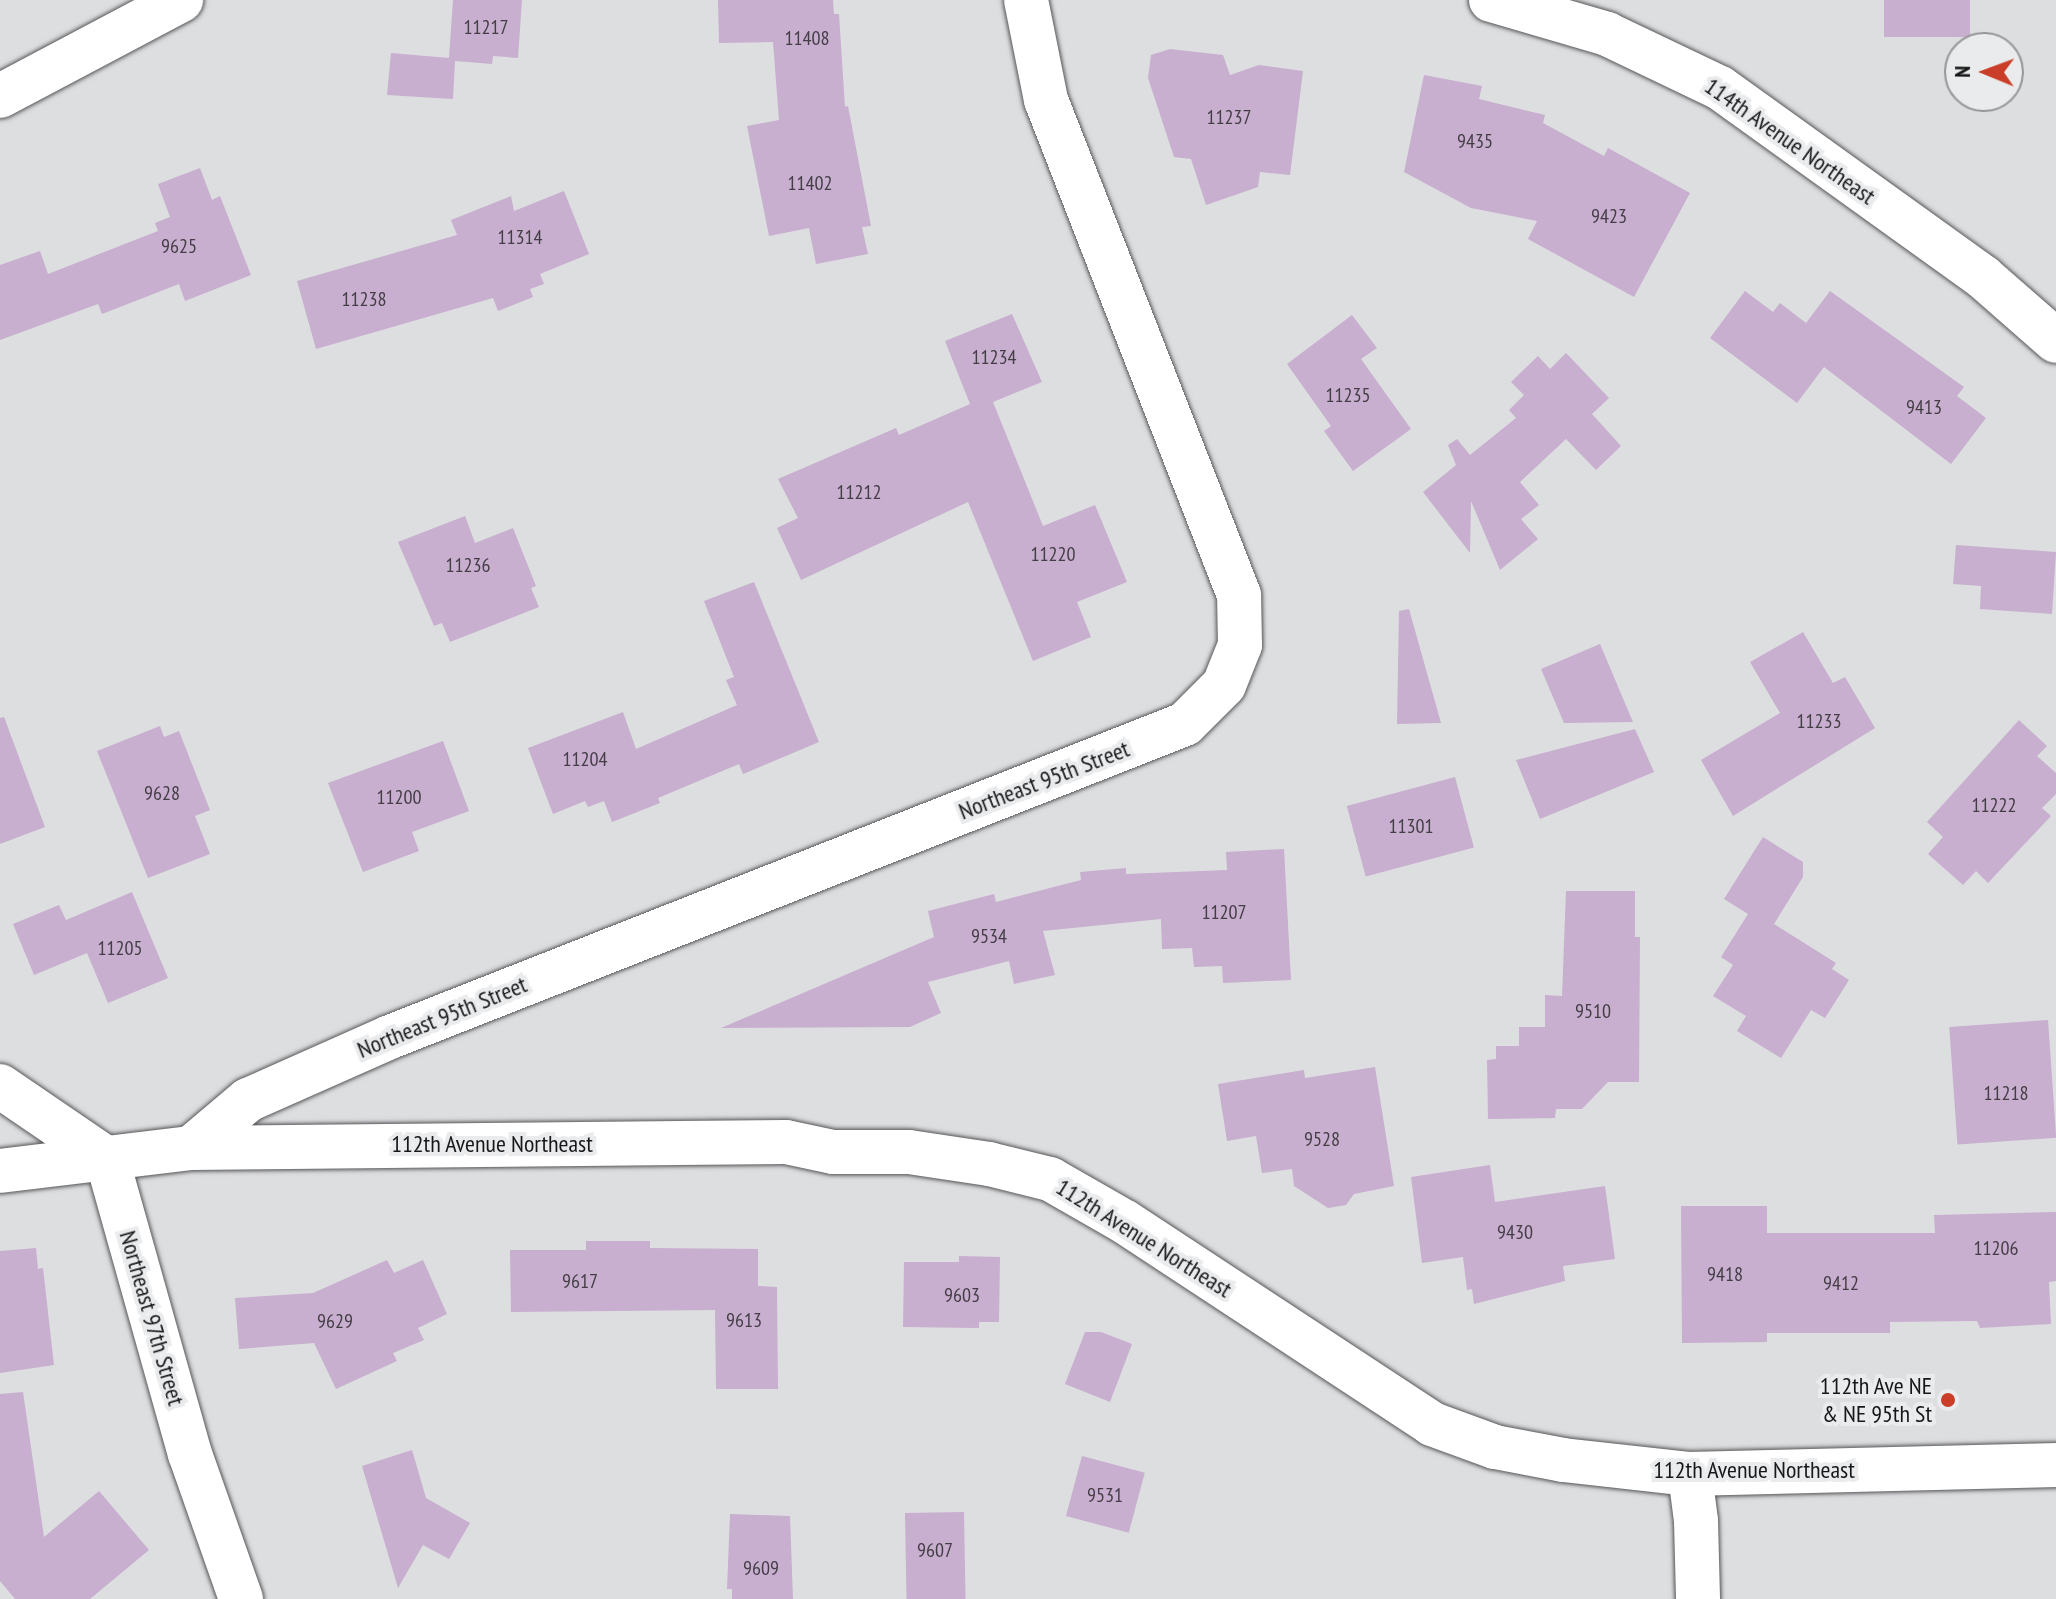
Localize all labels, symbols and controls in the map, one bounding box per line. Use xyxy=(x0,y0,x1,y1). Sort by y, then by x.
house number: 11217 xyxy=(464,15,508,39)
house number: 11408 xyxy=(785,26,829,50)
north arrow xyxy=(1944,32,2024,112)
text: N xyxy=(1948,65,1976,78)
street label: 114th Avenue Northeast xyxy=(1699,71,1881,211)
house number: 11237 xyxy=(1207,105,1251,129)
house number: 9435 xyxy=(1457,129,1493,153)
house number: 11402 xyxy=(788,171,832,195)
house number: 9423 xyxy=(1591,204,1627,228)
house number: 11314 xyxy=(498,225,542,249)
house number: 9625 xyxy=(161,234,197,258)
house number: 11238 xyxy=(342,287,386,311)
house number: 11234 xyxy=(972,345,1016,369)
house number: 11235 xyxy=(1326,383,1370,407)
house number: 9413 xyxy=(1906,395,1942,419)
house number: 11212 xyxy=(837,480,881,504)
house number: 11220 xyxy=(1031,542,1075,566)
house number: 11236 xyxy=(446,553,490,577)
house number: 11233 xyxy=(1797,709,1841,733)
street label: Northeast 95th Street xyxy=(955,734,1133,826)
house number: 11204 xyxy=(563,747,607,771)
house number: 9628 xyxy=(144,781,180,805)
house number: 11200 xyxy=(377,785,421,809)
house number: 11222 xyxy=(1972,793,2016,817)
house number: 11301 xyxy=(1389,814,1433,838)
house number: 11207 xyxy=(1202,900,1246,924)
house number: 9534 xyxy=(971,924,1007,948)
house number: 11205 xyxy=(98,936,142,960)
street label: Northeast 95th Street xyxy=(353,970,531,1064)
house number: 9510 xyxy=(1575,999,1611,1023)
house number: 11218 xyxy=(1984,1081,2028,1105)
house number: 9528 xyxy=(1304,1127,1340,1151)
street label: 112th Avenue Northeast xyxy=(391,1130,593,1158)
street label: 112th Avenue Northeast xyxy=(1051,1172,1237,1304)
house number: 9430 xyxy=(1497,1220,1533,1244)
street label: Northeast 97th Street xyxy=(113,1227,191,1409)
house number: 11206 xyxy=(1974,1236,2018,1260)
house number: 9418 xyxy=(1707,1262,1743,1286)
house number: 9617 xyxy=(562,1269,598,1293)
house number: 9412 xyxy=(1823,1271,1859,1295)
house number: 9603 xyxy=(944,1283,980,1307)
house number: 9613 xyxy=(726,1308,762,1332)
house number: 9629 xyxy=(317,1309,353,1333)
place label: 112th Ave NE & NE 95th St xyxy=(1819,1372,1932,1428)
marker: 112th Ave NE & NE 95th St xyxy=(1939,1391,1957,1409)
street label: 112th Avenue Northeast xyxy=(1653,1456,1855,1484)
house number: 9531 xyxy=(1087,1483,1123,1507)
house number: 9607 xyxy=(917,1538,953,1562)
house number: 9609 xyxy=(743,1556,779,1580)

